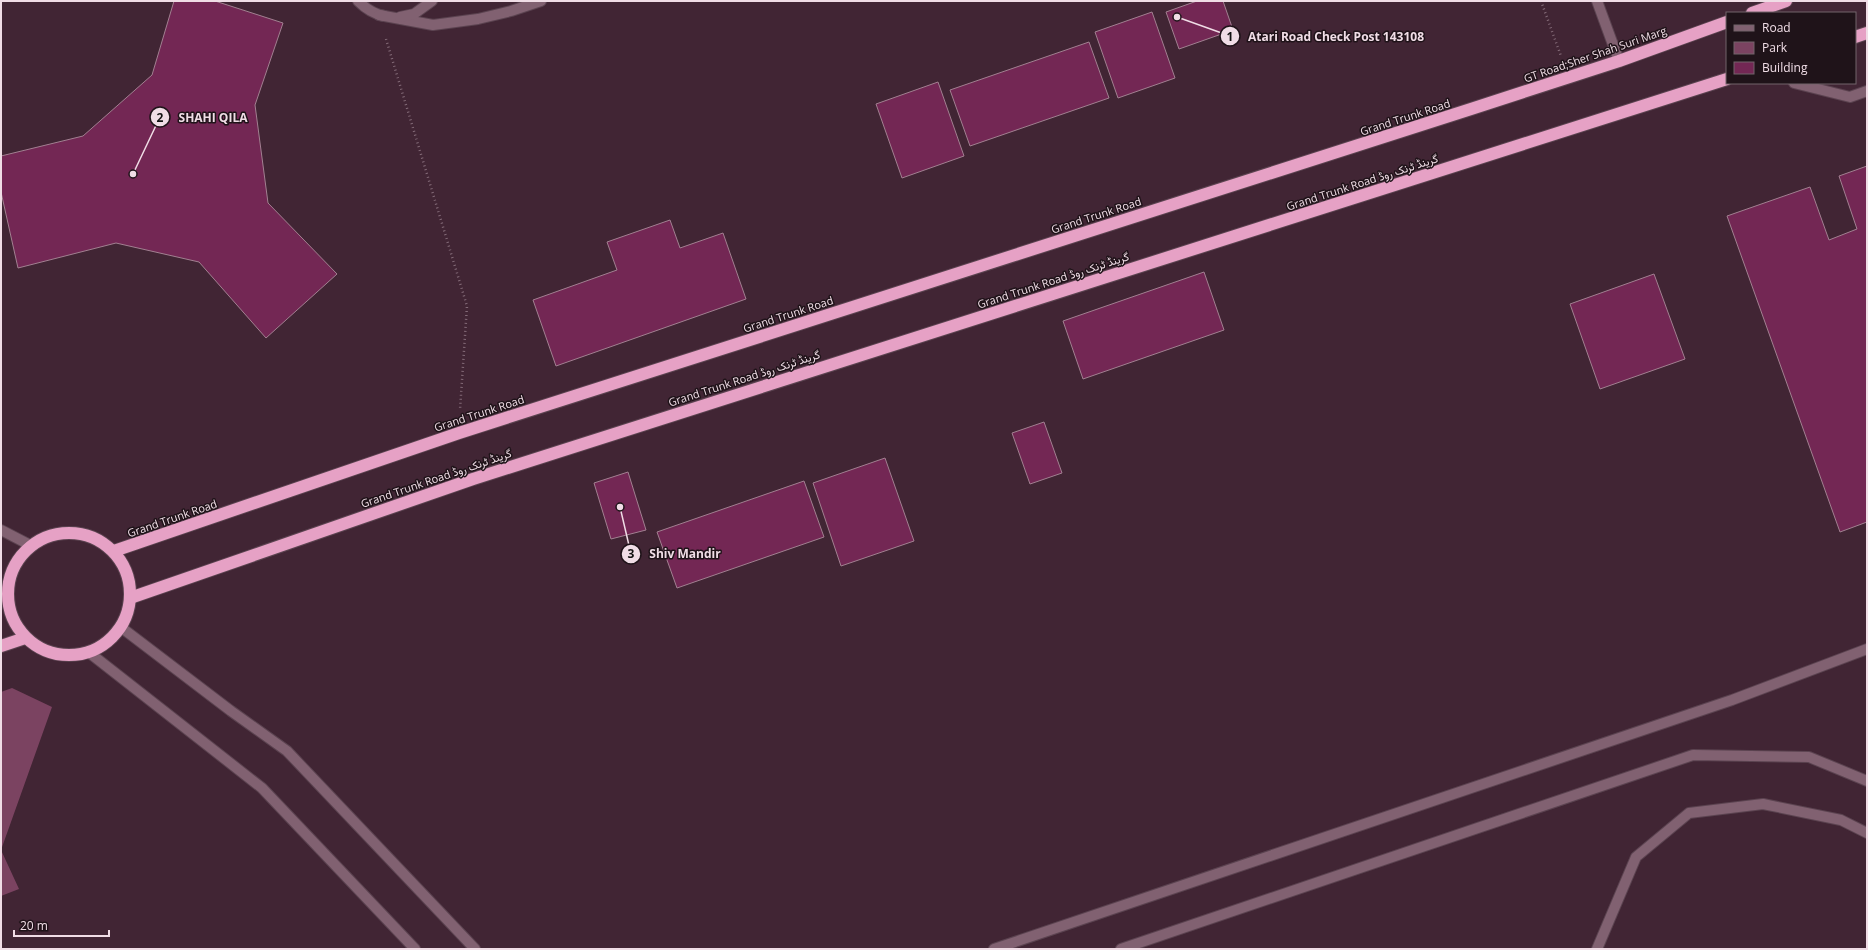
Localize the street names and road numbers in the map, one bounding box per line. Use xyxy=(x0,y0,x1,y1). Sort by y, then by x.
street label: GT Road;Sher Shah Suri Marg xyxy=(1522,22,1668,86)
street label: Grand Trunk Road xyxy=(1358,95,1452,139)
street label: Grand Trunk Road گرینڈ ٹرنک روڈ xyxy=(1284,150,1440,214)
street label: Grand Trunk Road xyxy=(1049,193,1143,237)
street label: Grand Trunk Road گرینڈ ٹرنک روڈ xyxy=(975,248,1131,312)
street label: Grand Trunk Road xyxy=(741,292,835,336)
street label: Grand Trunk Road گرینڈ ٹرنک روڈ xyxy=(666,346,822,410)
street label: Grand Trunk Road xyxy=(432,391,526,435)
street label: Grand Trunk Road گرینڈ ٹرنک روڈ xyxy=(359,445,514,511)
street label: Grand Trunk Road xyxy=(125,496,219,540)

